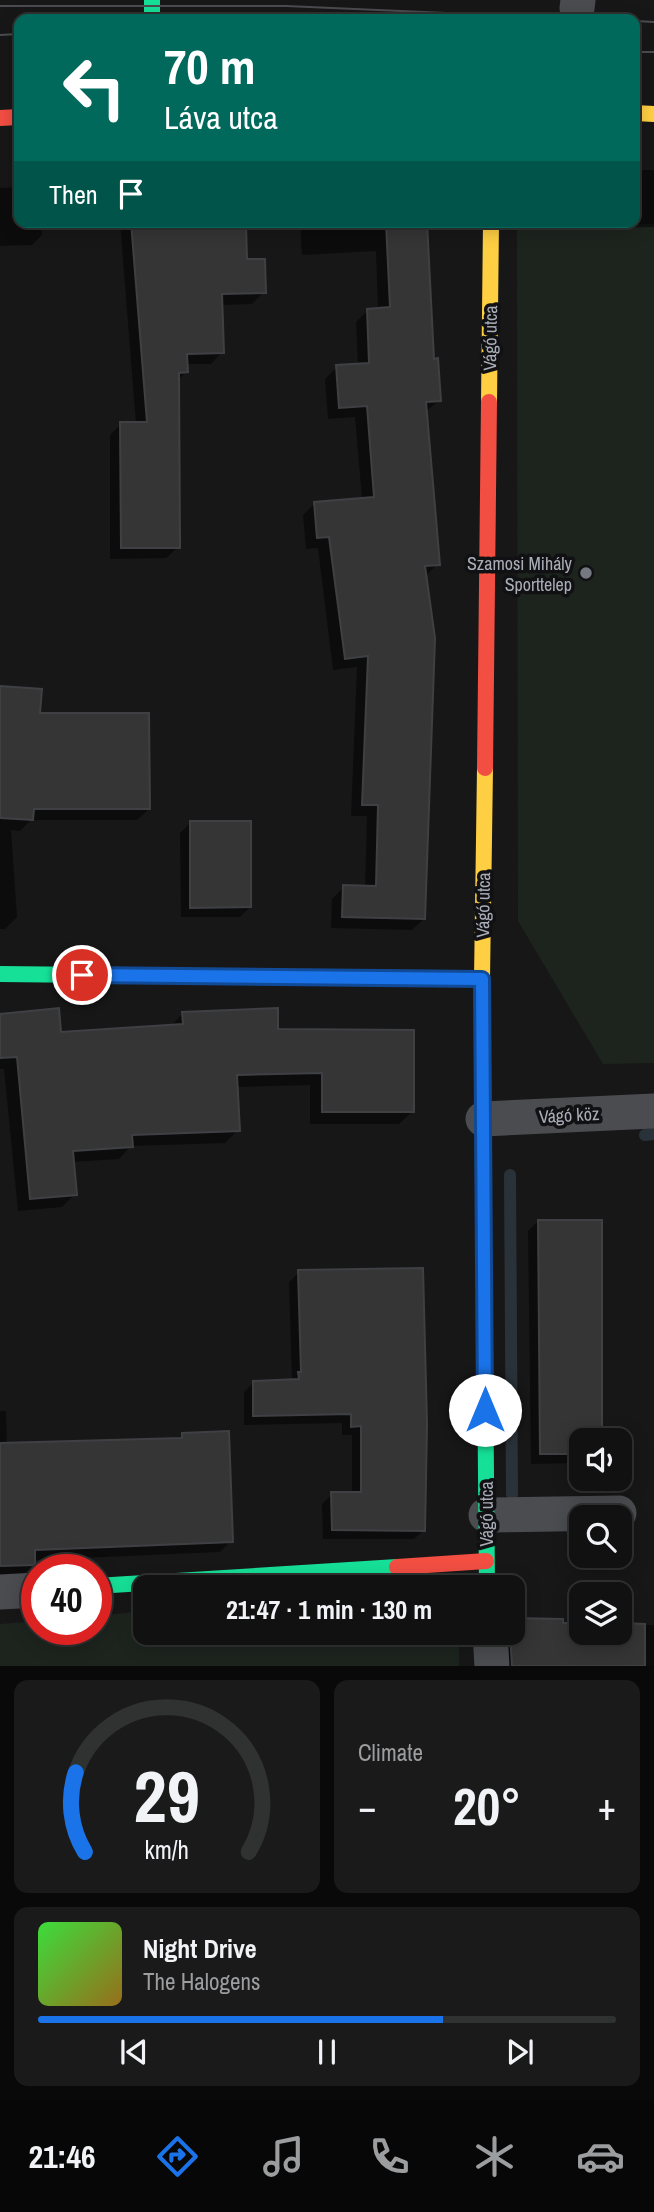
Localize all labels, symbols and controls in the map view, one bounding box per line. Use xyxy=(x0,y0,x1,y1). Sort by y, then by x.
text: 70 m xyxy=(164,33,256,99)
icon: left xyxy=(49,42,140,133)
text: Láva utca xyxy=(164,96,278,139)
icon: arrive xyxy=(112,175,150,213)
text: Then xyxy=(49,177,98,212)
street label: Vágó utca xyxy=(477,305,503,371)
place label: Szamosi Mihály Sporttelep xyxy=(467,551,573,597)
marker: Szamosi Mihály Sporttelep xyxy=(578,565,594,581)
street label: Vágó utca xyxy=(470,872,496,938)
pin xyxy=(52,945,112,1005)
icon: arrive xyxy=(63,956,101,994)
street label: Vágó köz xyxy=(538,1101,600,1129)
position arrow xyxy=(448,1373,522,1447)
map controls xyxy=(569,1428,632,1645)
button: sound xyxy=(569,1428,632,1491)
street label: Vágó utca xyxy=(474,1481,499,1547)
button: search xyxy=(569,1505,632,1568)
speed limit sign: 40 xyxy=(21,1554,112,1645)
button: layers xyxy=(569,1582,632,1645)
text: 21:47 · 1 min · 130 m xyxy=(226,1592,432,1627)
text: Climate xyxy=(358,1737,423,1768)
text: 29 xyxy=(134,1748,200,1846)
text: 20° xyxy=(453,1771,521,1841)
text: − xyxy=(358,1781,376,1832)
text: + xyxy=(598,1781,616,1832)
text: km/h xyxy=(145,1833,189,1867)
text: Night Drive xyxy=(143,1931,257,1966)
text: The Halogens xyxy=(143,1966,260,1997)
icon: previous xyxy=(115,2033,153,2071)
icon: pause xyxy=(308,2033,346,2071)
icon: next xyxy=(501,2033,539,2071)
icon: directions xyxy=(153,2132,202,2181)
icon: music xyxy=(259,2132,308,2181)
icon: phone xyxy=(365,2132,414,2181)
icon: climate xyxy=(470,2132,519,2181)
icon: car xyxy=(576,2132,625,2181)
text: 21:46 xyxy=(28,2135,96,2178)

